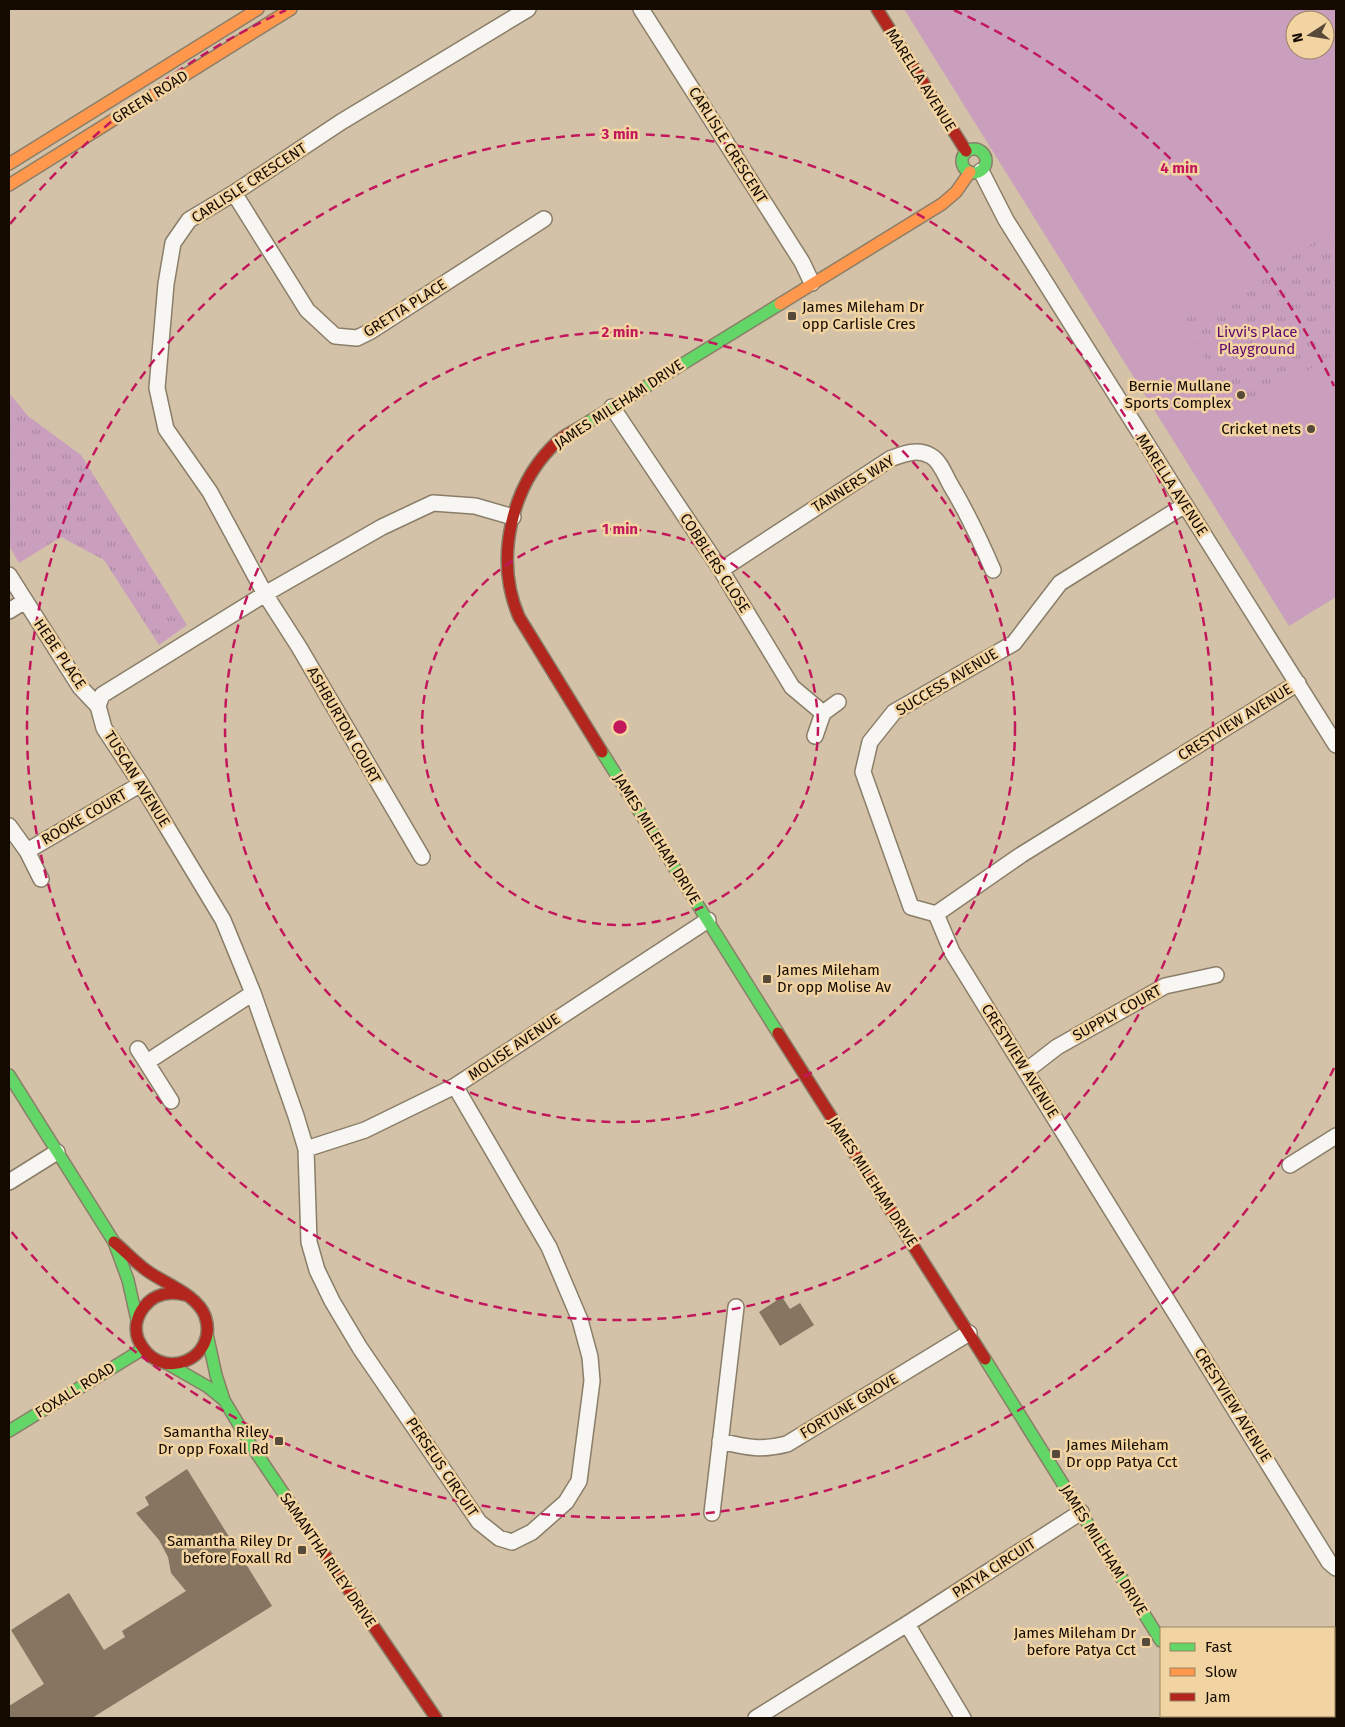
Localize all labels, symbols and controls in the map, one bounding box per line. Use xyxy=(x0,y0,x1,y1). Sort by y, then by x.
north arrow xyxy=(1285,10,1335,60)
street label: MARELLA AVENUE xyxy=(882,25,960,135)
text: N xyxy=(1288,31,1307,44)
street label: GREEN ROAD xyxy=(109,67,191,127)
street label: CARLISLE CRESCENT xyxy=(685,84,771,207)
text: 3 min xyxy=(601,125,638,143)
street label: CARLISLE CRESCENT xyxy=(188,139,310,227)
text: 4 min xyxy=(1160,159,1198,177)
street label: GRETTA PLACE xyxy=(360,275,450,341)
place label: James Mileham Dr opp Carlisle Cres xyxy=(802,298,925,333)
marker: James Mileham Dr opp Carlisle Cres xyxy=(786,310,798,322)
text: 2 min xyxy=(602,323,638,341)
park label: Livvi's Place Playground xyxy=(1217,323,1297,358)
street label: JAMES MILEHAM DRIVE xyxy=(551,355,687,453)
place label: Bernie Mullane Sports Complex xyxy=(1125,377,1232,412)
marker: Bernie Mullane Sports Complex xyxy=(1235,389,1247,401)
place label: Cricket nets xyxy=(1221,420,1301,438)
marker: Cricket nets xyxy=(1305,423,1317,435)
street label: MARELLA AVENUE xyxy=(1132,431,1212,539)
street label: TANNERS WAY xyxy=(808,451,898,516)
street label: COBBLERS CLOSE xyxy=(676,510,754,616)
text: 1 min xyxy=(602,520,638,538)
street label: HEBE PLACE xyxy=(30,616,90,692)
street label: SUCCESS AVENUE xyxy=(893,645,1001,719)
street label: ASHBURTON COURT xyxy=(303,664,385,787)
street label: CRESTVIEW AVENUE xyxy=(1175,680,1295,764)
centre of rings xyxy=(611,718,629,736)
street label: TUSCAN AVENUE xyxy=(100,728,174,830)
street label: JAMES MILEHAM DRIVE xyxy=(610,770,704,908)
street label: ROOKE COURT xyxy=(38,785,130,849)
place label: James Mileham Dr opp Molise Av xyxy=(777,961,892,996)
marker: James Mileham Dr opp Molise Av xyxy=(761,973,773,985)
street label: SUPPLY COURT xyxy=(1069,981,1165,1045)
street label: CRESTVIEW AVENUE xyxy=(978,1001,1062,1121)
street label: MOLISE AVENUE xyxy=(465,1010,563,1084)
street label: JAMES MILEHAM DRIVE xyxy=(824,1114,922,1250)
street label: CRESTVIEW AVENUE xyxy=(1191,1345,1275,1465)
street label: FOXALL ROAD xyxy=(32,1358,118,1422)
street label: FORTUNE GROVE xyxy=(797,1370,901,1442)
street label: PERSEUS CIRCUIT xyxy=(402,1414,482,1520)
place label: Samantha Riley Dr opp Foxall Rd xyxy=(158,1423,270,1458)
marker: Samantha Riley Dr opp Foxall Rd xyxy=(273,1435,285,1447)
place label: James Mileham Dr opp Patya Cct xyxy=(1066,1436,1178,1471)
marker: James Mileham Dr opp Patya Cct xyxy=(1050,1448,1062,1460)
street label: JAMES MILEHAM DRIVE xyxy=(1057,1481,1151,1619)
street label: SAMANTHA RILEY DRIVE xyxy=(276,1489,380,1631)
place label: Samantha Riley Dr before Foxall Rd xyxy=(167,1532,292,1567)
street label: PATYA CIRCUIT xyxy=(949,1534,1039,1602)
marker: Samantha Riley Dr before Foxall Rd xyxy=(296,1544,308,1556)
place label: James Mileham Dr before Patya Cct xyxy=(1014,1624,1137,1659)
legend xyxy=(1160,1627,1335,1717)
marker: James Mileham Dr before Patya Cct xyxy=(1140,1636,1152,1648)
text: Fast xyxy=(1205,1638,1232,1656)
text: Slow xyxy=(1205,1663,1237,1681)
text: Jam xyxy=(1205,1688,1231,1706)

